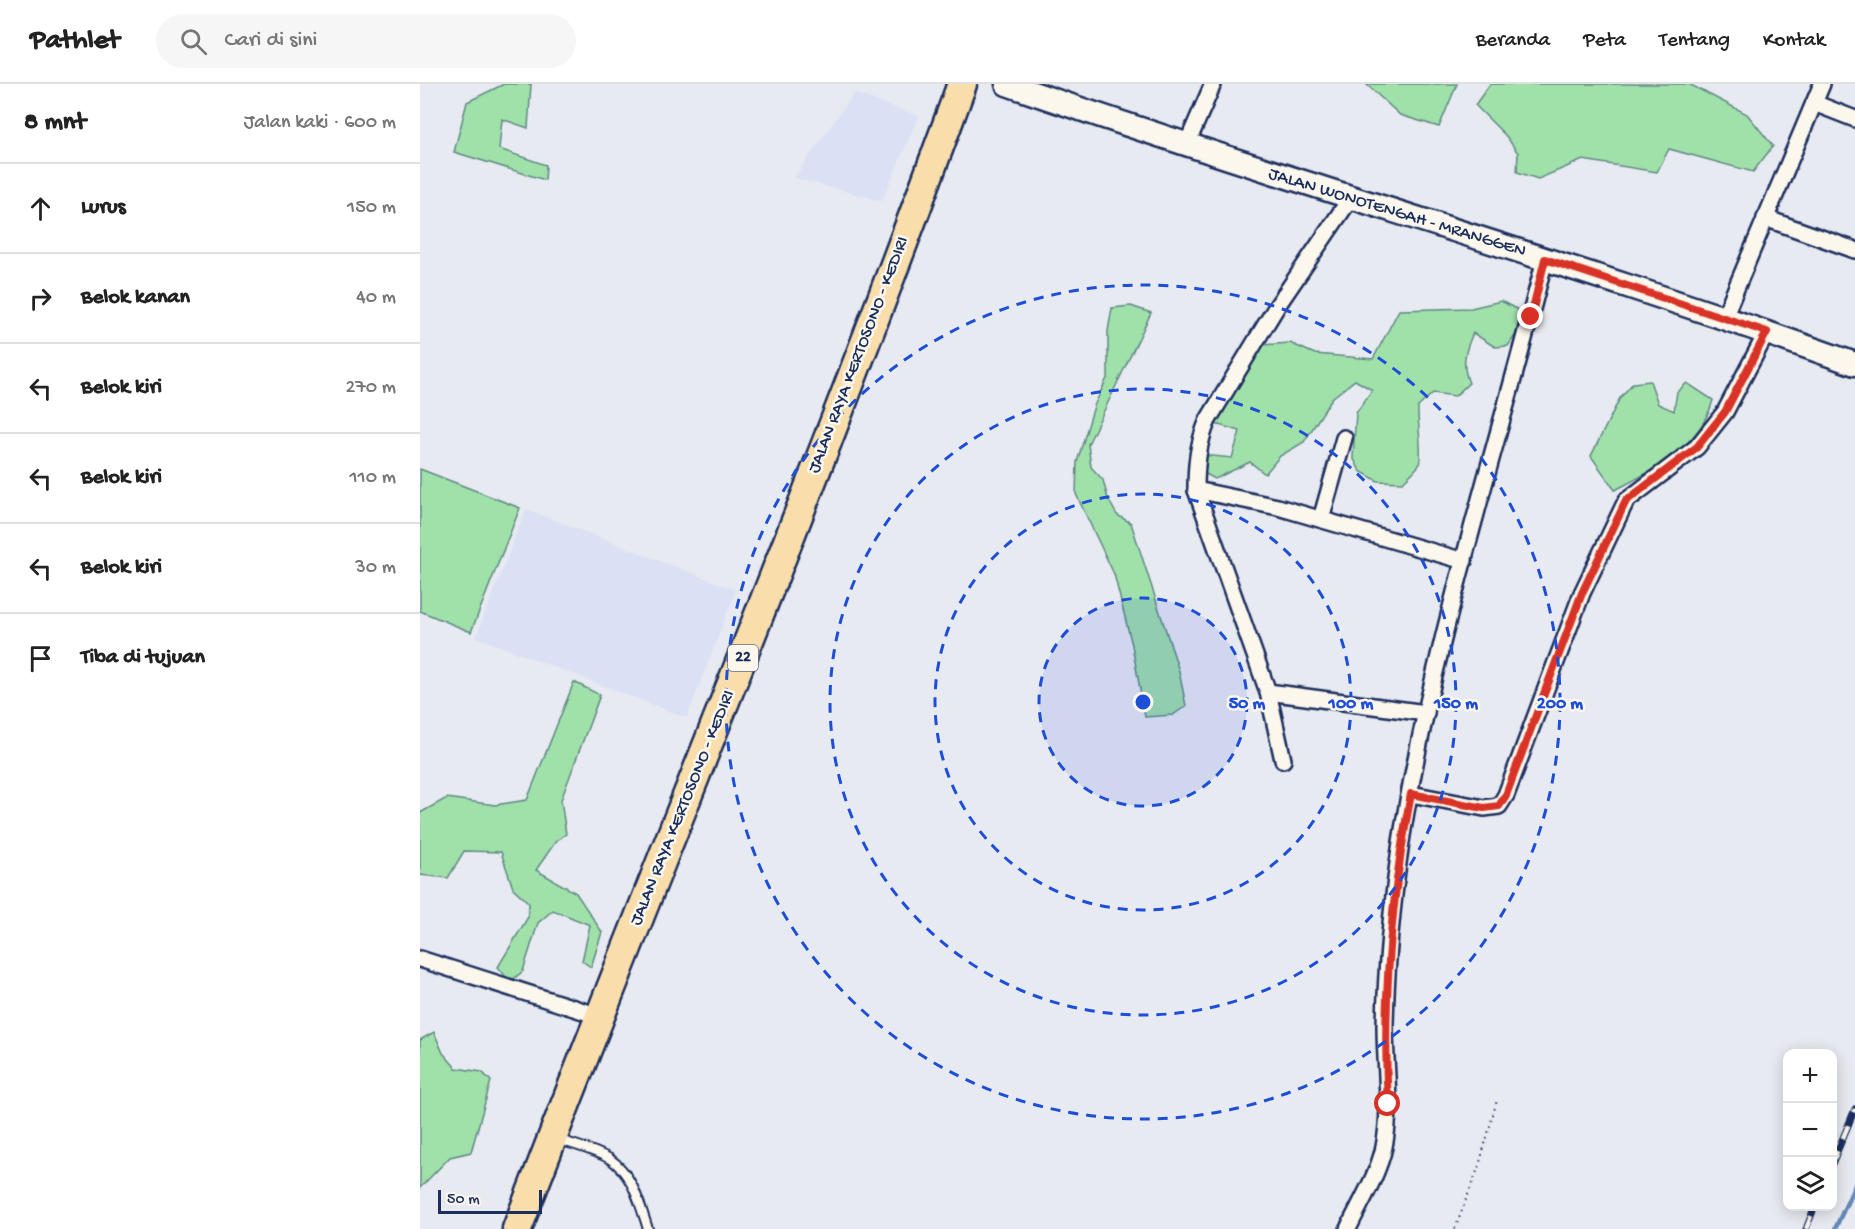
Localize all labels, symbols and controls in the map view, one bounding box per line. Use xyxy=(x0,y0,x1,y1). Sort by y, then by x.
search box xyxy=(156,14,576,68)
text: Pathlet xyxy=(30,25,120,58)
icon: search xyxy=(177,25,210,58)
text: Cari di sini xyxy=(225,28,317,54)
text: Beranda xyxy=(1476,29,1550,54)
text: Peta xyxy=(1583,29,1626,54)
text: Tentang xyxy=(1659,29,1730,54)
text: Kontak xyxy=(1763,29,1825,54)
text: 8 mnt xyxy=(24,108,86,139)
text: Jalan kaki · 600 m xyxy=(244,112,396,135)
street label: JALAN WONOTENGAH - MRANGGEN xyxy=(1266,164,1528,262)
icon: ahead xyxy=(24,192,57,225)
text: Lurus xyxy=(81,195,126,221)
text: 150 m xyxy=(347,197,396,220)
street label: JALAN RAYA KERTOSONO - KEDIRI xyxy=(804,234,914,476)
icon: right xyxy=(24,282,57,315)
text: Belok kanan xyxy=(81,285,190,311)
text: 40 m xyxy=(356,287,396,310)
route end xyxy=(1517,303,1543,329)
icon: left xyxy=(24,372,57,405)
text: Belok kiri xyxy=(81,375,162,401)
text: 270 m xyxy=(346,377,396,400)
icon: left xyxy=(24,462,57,495)
text: Belok kiri xyxy=(81,465,162,491)
text: 110 m xyxy=(350,467,396,490)
icon: left xyxy=(24,552,57,585)
text: Belok kiri xyxy=(81,555,162,581)
text: 30 m xyxy=(355,557,396,580)
icon: arrive xyxy=(24,642,57,675)
text: Tiba di tujuan xyxy=(81,645,205,671)
road number: 22 xyxy=(728,645,758,671)
street label: JALAN RAYA KERTOSONO - KEDIRI xyxy=(626,687,740,929)
centre of rings xyxy=(1133,692,1153,712)
text: 50 m xyxy=(1229,694,1266,715)
text: 100 m xyxy=(1328,694,1374,715)
text: 150 m xyxy=(1433,694,1478,715)
text: 200 m xyxy=(1537,694,1583,715)
map controls xyxy=(1783,1049,1837,1211)
button: + xyxy=(1783,1049,1837,1103)
route start xyxy=(1374,1090,1400,1116)
button: − xyxy=(1783,1103,1837,1157)
button: layers xyxy=(1783,1157,1837,1211)
scale bar xyxy=(438,1187,542,1214)
text: 50 m xyxy=(447,1191,480,1210)

